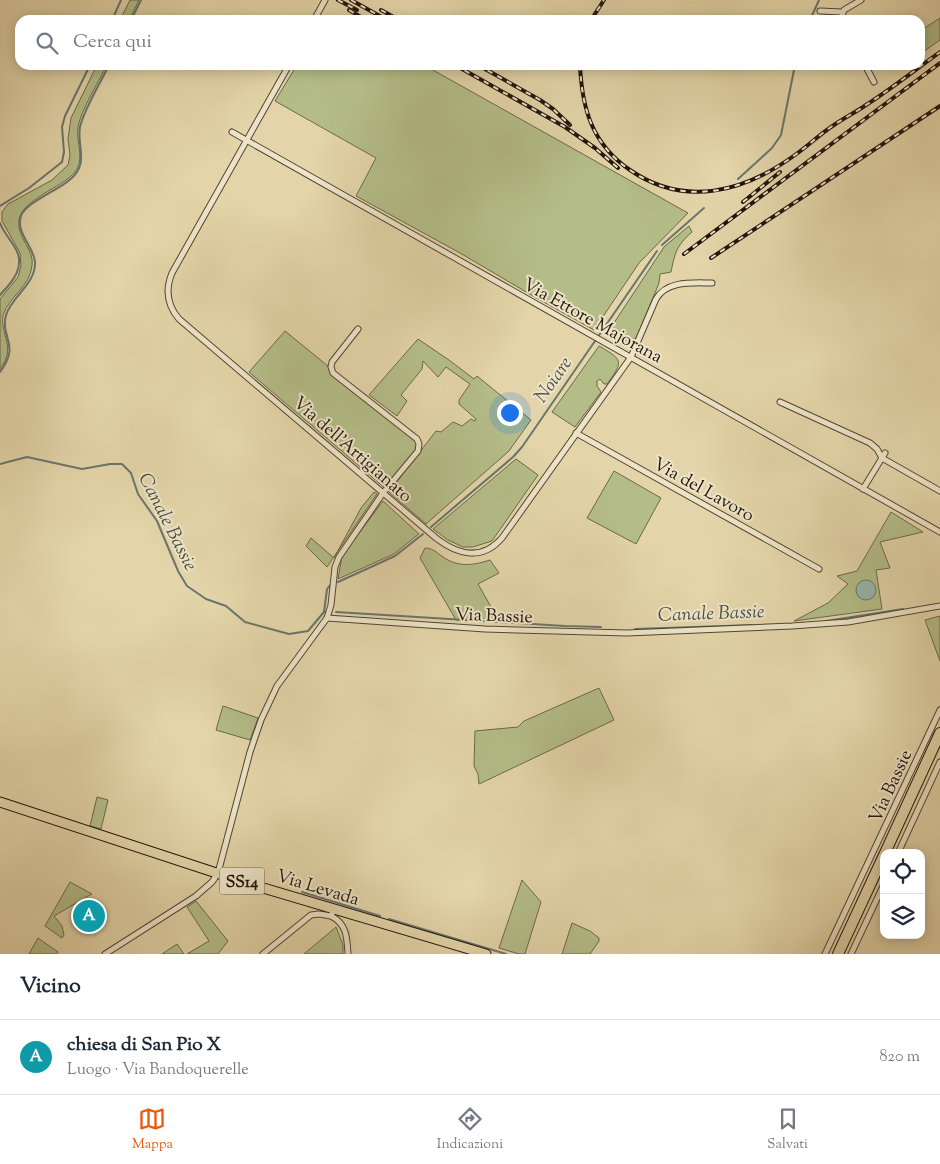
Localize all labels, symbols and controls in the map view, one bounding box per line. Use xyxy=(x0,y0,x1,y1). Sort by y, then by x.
search box xyxy=(15,15,925,70)
icon: search xyxy=(33,29,61,57)
text: Cerca qui xyxy=(73,29,152,56)
street label: Via Ettore Majorana xyxy=(517,273,667,371)
water label: Noiare xyxy=(529,352,580,409)
street label: Via dell'Artigianato xyxy=(286,391,417,510)
your location xyxy=(497,400,523,426)
street label: Via del Lavoro xyxy=(648,452,758,529)
water label: Canale Bassie xyxy=(131,468,203,576)
water label: Canale Bassie xyxy=(657,599,765,630)
street label: Via Bassie xyxy=(455,603,533,631)
street label: Via Bassie xyxy=(864,746,920,828)
map controls xyxy=(880,849,925,939)
button: locate xyxy=(880,849,925,894)
street label: Via Levada xyxy=(273,864,362,914)
road number: SS14 xyxy=(220,868,264,894)
button: layers xyxy=(880,894,925,939)
pin: A xyxy=(73,897,105,935)
text: Vicino xyxy=(20,972,81,1002)
text: chiesa di San Pio X xyxy=(67,1032,221,1059)
text: A xyxy=(30,1046,43,1069)
text: 820 m xyxy=(880,1046,920,1069)
text: Luogo · Via Bandoquerelle xyxy=(67,1059,249,1082)
tab: Mappa xyxy=(132,1105,173,1155)
tab: Indicazioni xyxy=(437,1105,503,1155)
tab: Salvati xyxy=(767,1105,808,1155)

